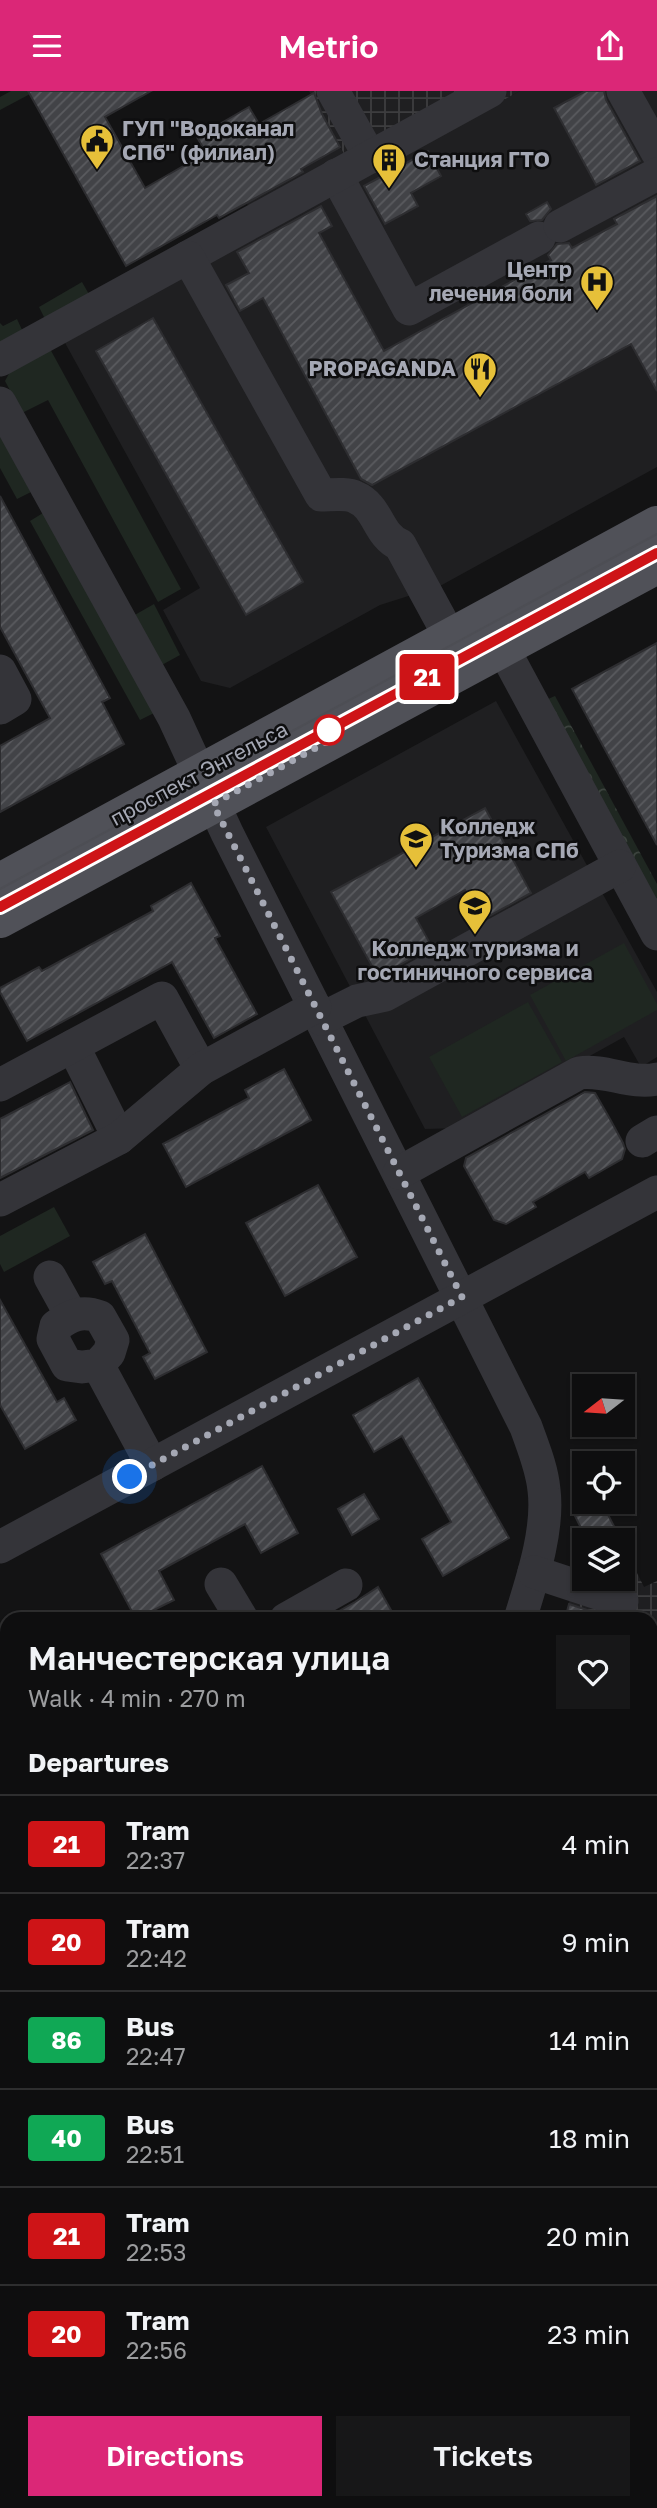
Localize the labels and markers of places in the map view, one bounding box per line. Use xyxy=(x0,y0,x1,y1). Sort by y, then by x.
place label: ГУП "Водоканал СПб" (филиал) xyxy=(122,115,294,165)
public building icon: ГУП "Водоканал СПб" (филиал) xyxy=(78,122,116,171)
building icon: Станция ГТО xyxy=(370,141,408,190)
place label: Станция ГТО xyxy=(414,146,550,172)
place label: Центр лечения боли xyxy=(429,256,572,306)
hospital icon: Центр лечения боли xyxy=(578,263,616,312)
restaurant icon: PROPAGANDA xyxy=(461,350,499,399)
place label: PROPAGANDA xyxy=(309,355,456,381)
unlabelled marker xyxy=(314,715,344,745)
place label: Колледж Туризма СПб xyxy=(440,813,579,863)
school or university icon: Колледж Туризма СПб xyxy=(397,820,435,869)
school or university icon: Колледж туризма и гостиничного сервиса xyxy=(456,887,494,936)
place label: Колледж туризма и гостиничного сервиса xyxy=(358,935,592,985)

